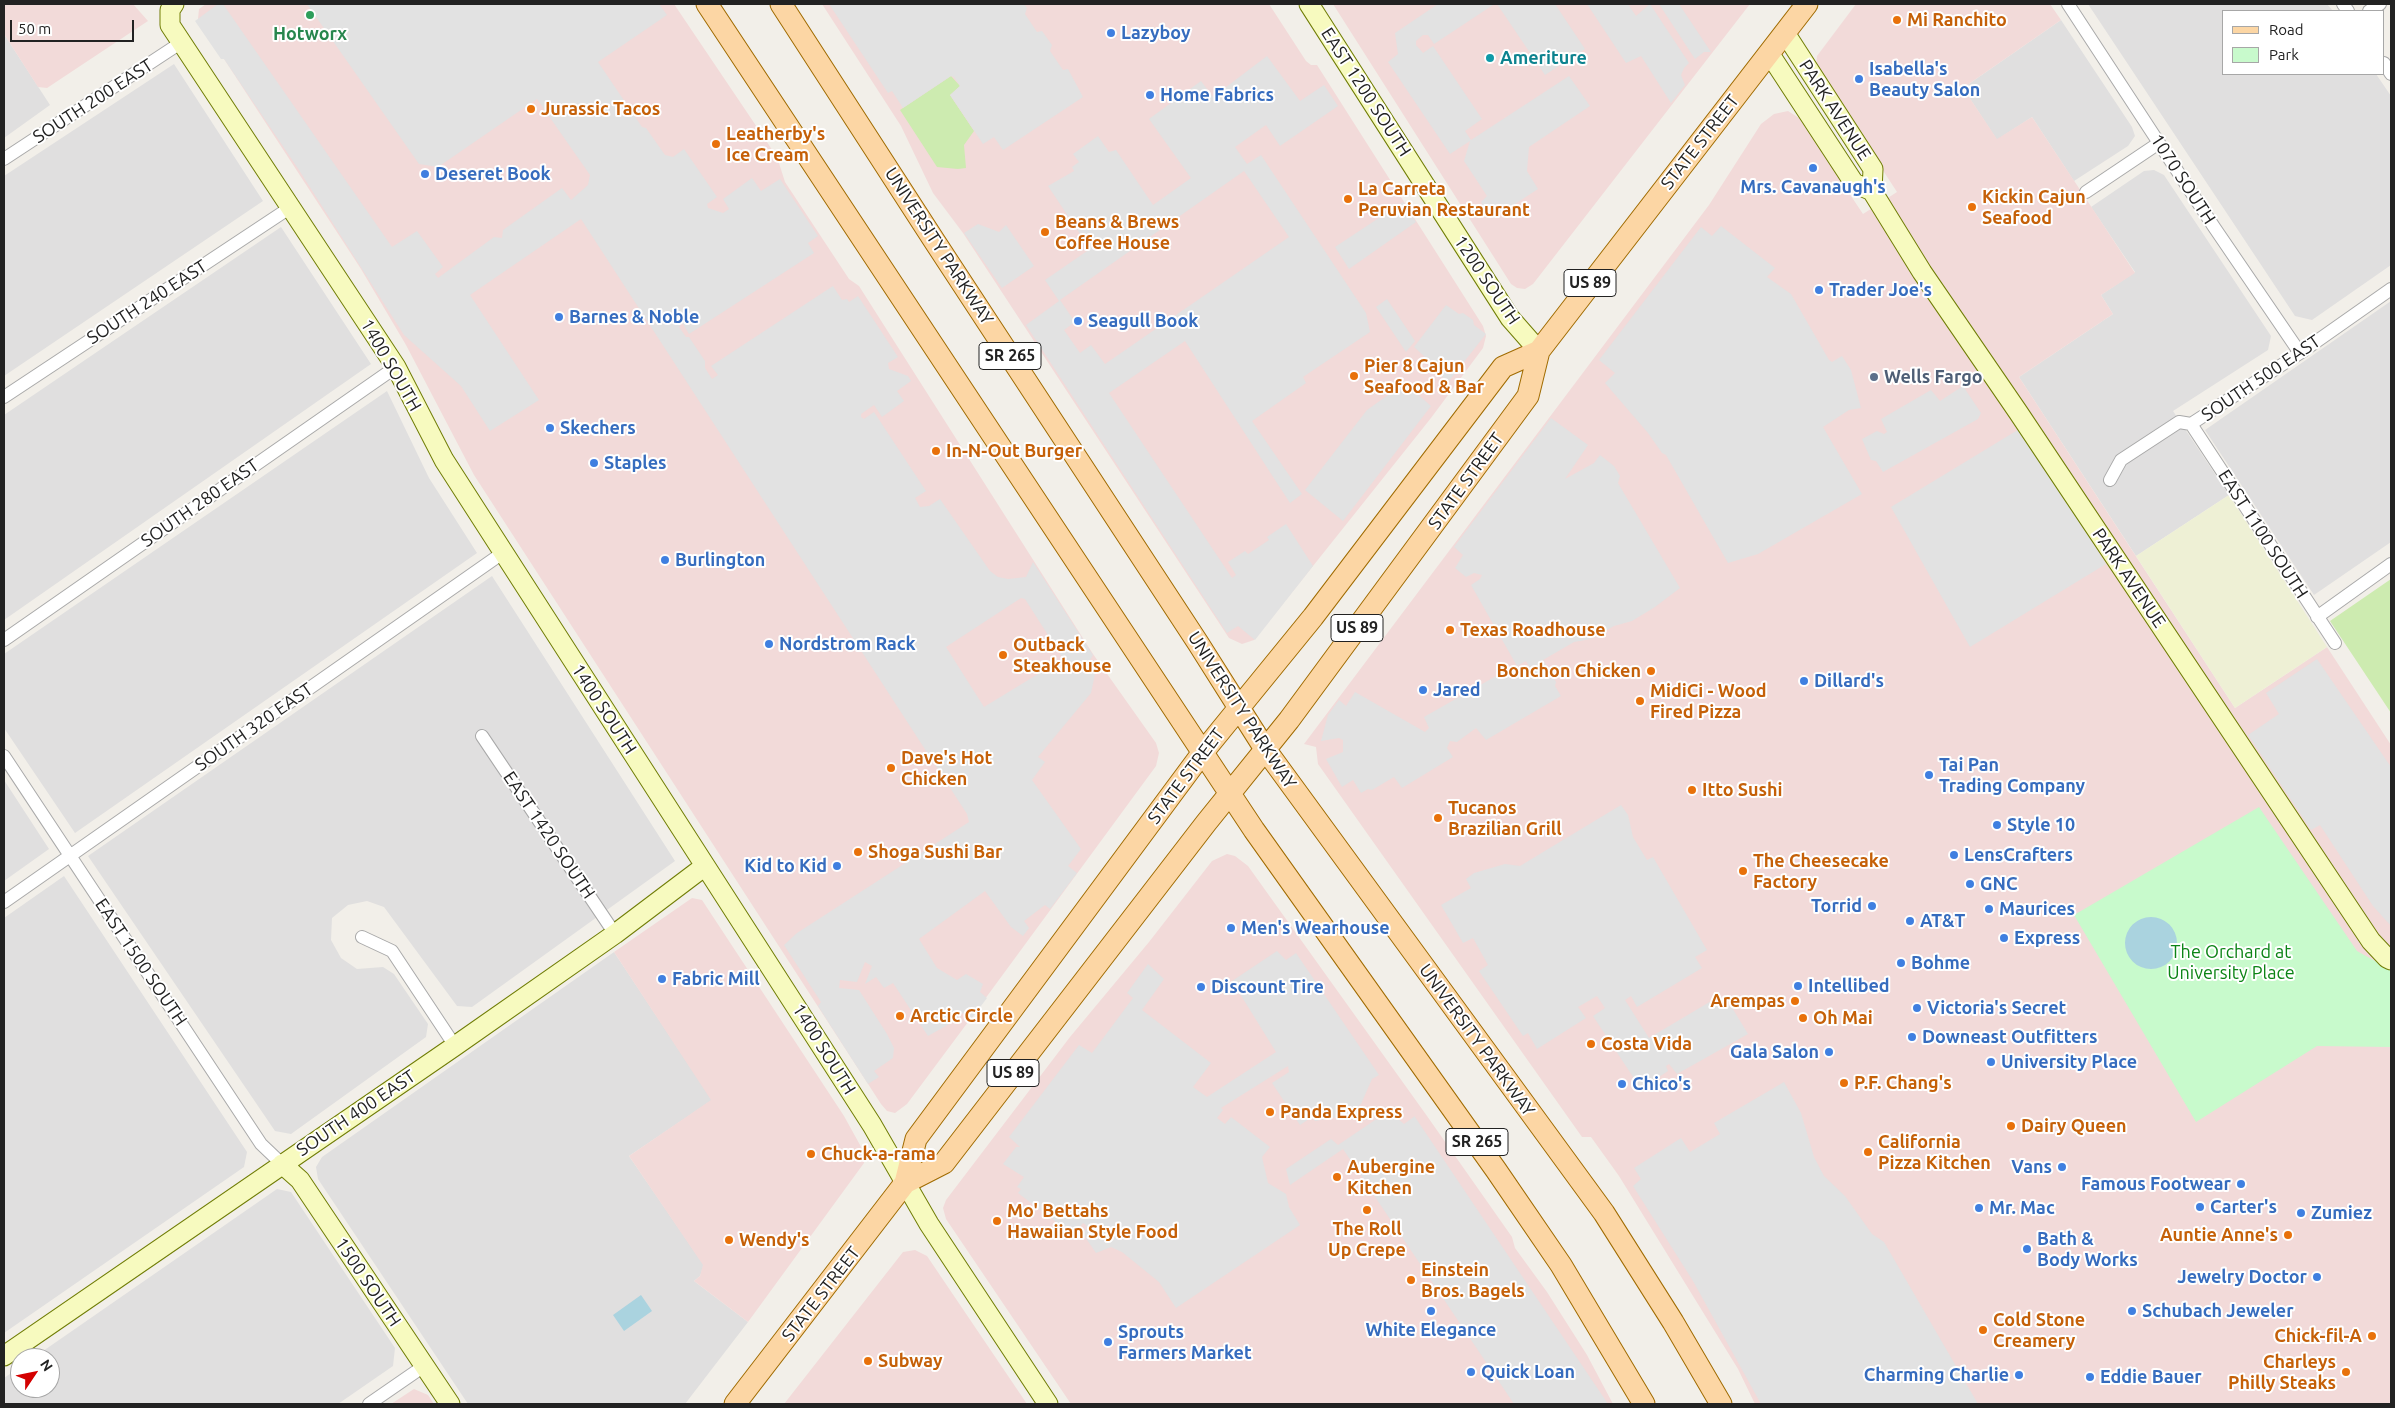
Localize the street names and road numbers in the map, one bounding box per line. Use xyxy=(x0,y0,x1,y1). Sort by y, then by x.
street label: EAST 1200 SOUTH xyxy=(1316,24,1416,160)
street label: SOUTH 200 EAST xyxy=(29,54,157,148)
street label: PARK AVENUE xyxy=(1794,56,1876,164)
street label: STATE STREET xyxy=(1656,90,1744,194)
street label: 1070 SOUTH xyxy=(2146,130,2220,228)
street label: UNIVERSITY PARKWAY xyxy=(880,163,998,329)
street label: 1200 SOUTH xyxy=(1449,231,1525,329)
street label: SOUTH 240 EAST xyxy=(83,255,211,349)
road number: US 89 xyxy=(1564,270,1616,296)
street label: 1400 SOUTH xyxy=(356,315,426,415)
street label: SOUTH 500 EAST xyxy=(2197,330,2325,426)
road number: SR 265 xyxy=(979,342,1041,370)
street label: STATE STREET xyxy=(1424,428,1508,534)
street label: SOUTH 280 EAST xyxy=(137,454,263,552)
street label: EAST 1100 SOUTH xyxy=(2213,466,2313,602)
street label: PARK AVENUE xyxy=(2088,524,2170,632)
road number: US 89 xyxy=(1331,614,1383,641)
street label: UNIVERSITY PARKWAY xyxy=(1183,627,1301,793)
street label: 1400 SOUTH xyxy=(567,660,641,758)
street label: SOUTH 320 EAST xyxy=(191,678,317,776)
street label: STATE STREET xyxy=(1143,724,1229,828)
street label: EAST 1420 SOUTH xyxy=(498,767,600,903)
street label: EAST 1500 SOUTH xyxy=(90,894,192,1030)
street label: UNIVERSITY PARKWAY xyxy=(1414,960,1540,1120)
street label: 1400 SOUTH xyxy=(788,1000,860,1098)
road number: US 89 xyxy=(987,1060,1039,1086)
street label: SOUTH 400 EAST xyxy=(292,1065,420,1161)
road number: SR 265 xyxy=(1446,1128,1508,1156)
street label: 1500 SOUTH xyxy=(330,1233,406,1331)
street label: STATE STREET xyxy=(777,1242,865,1346)

